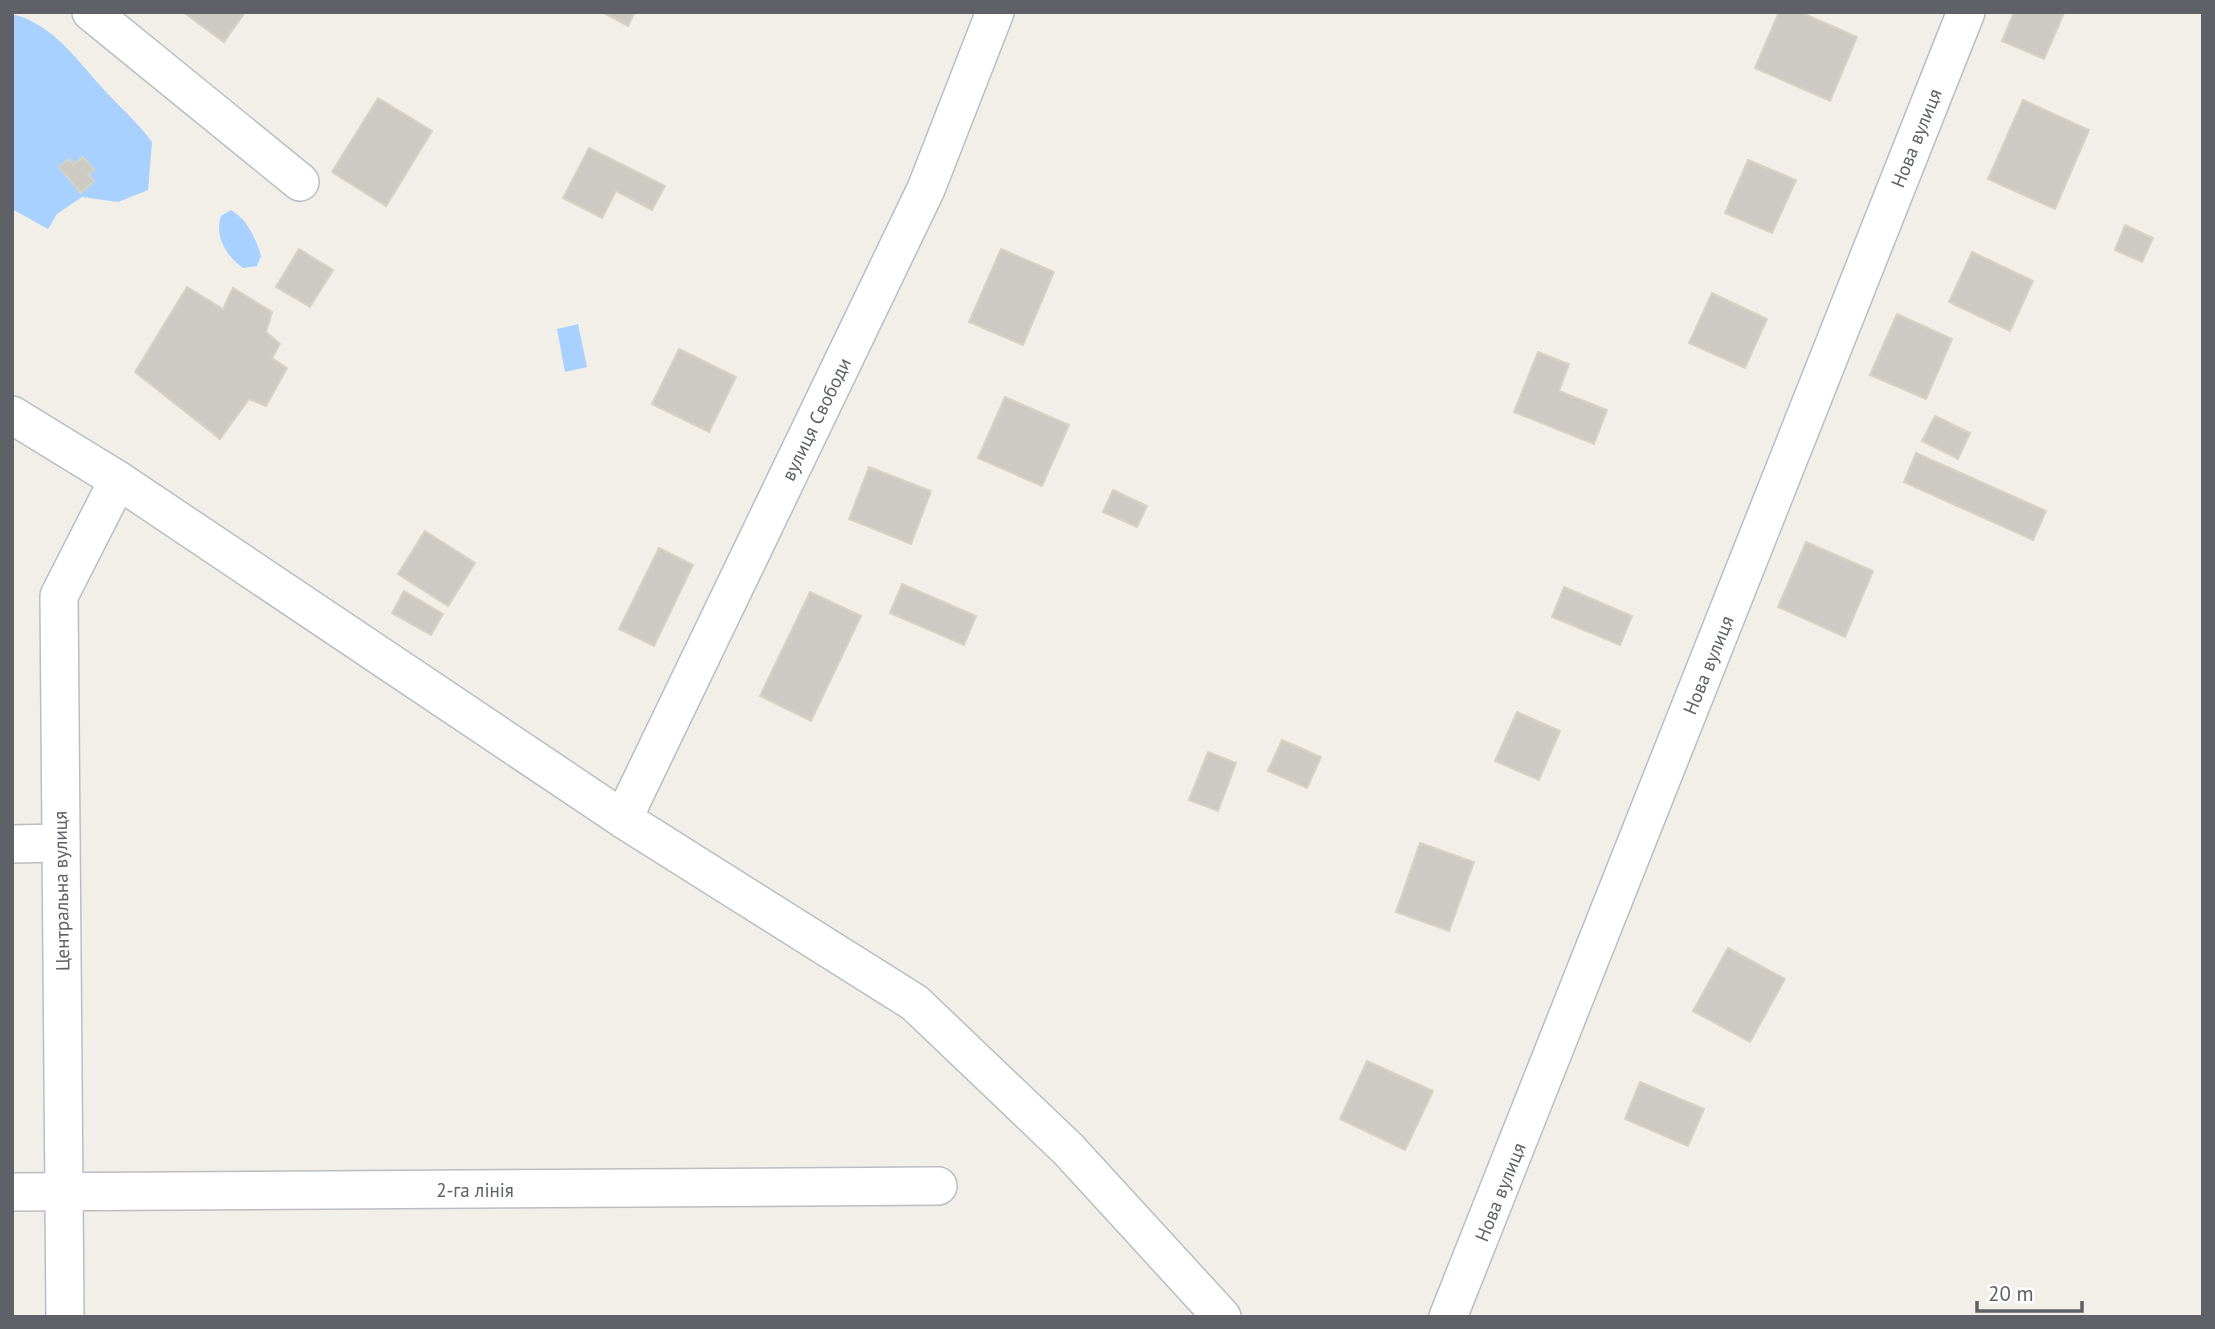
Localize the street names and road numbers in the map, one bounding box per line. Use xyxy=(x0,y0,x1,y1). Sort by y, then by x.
street label: Нова вулиця xyxy=(1885,85,1947,191)
street label: вулиця Свободи xyxy=(776,354,856,484)
street label: Нова вулиця xyxy=(1677,612,1739,718)
street label: Центральна вулиця xyxy=(48,811,74,971)
street label: Нова вулиця xyxy=(1469,1139,1531,1245)
street label: 2-га лінія xyxy=(436,1178,514,1202)

